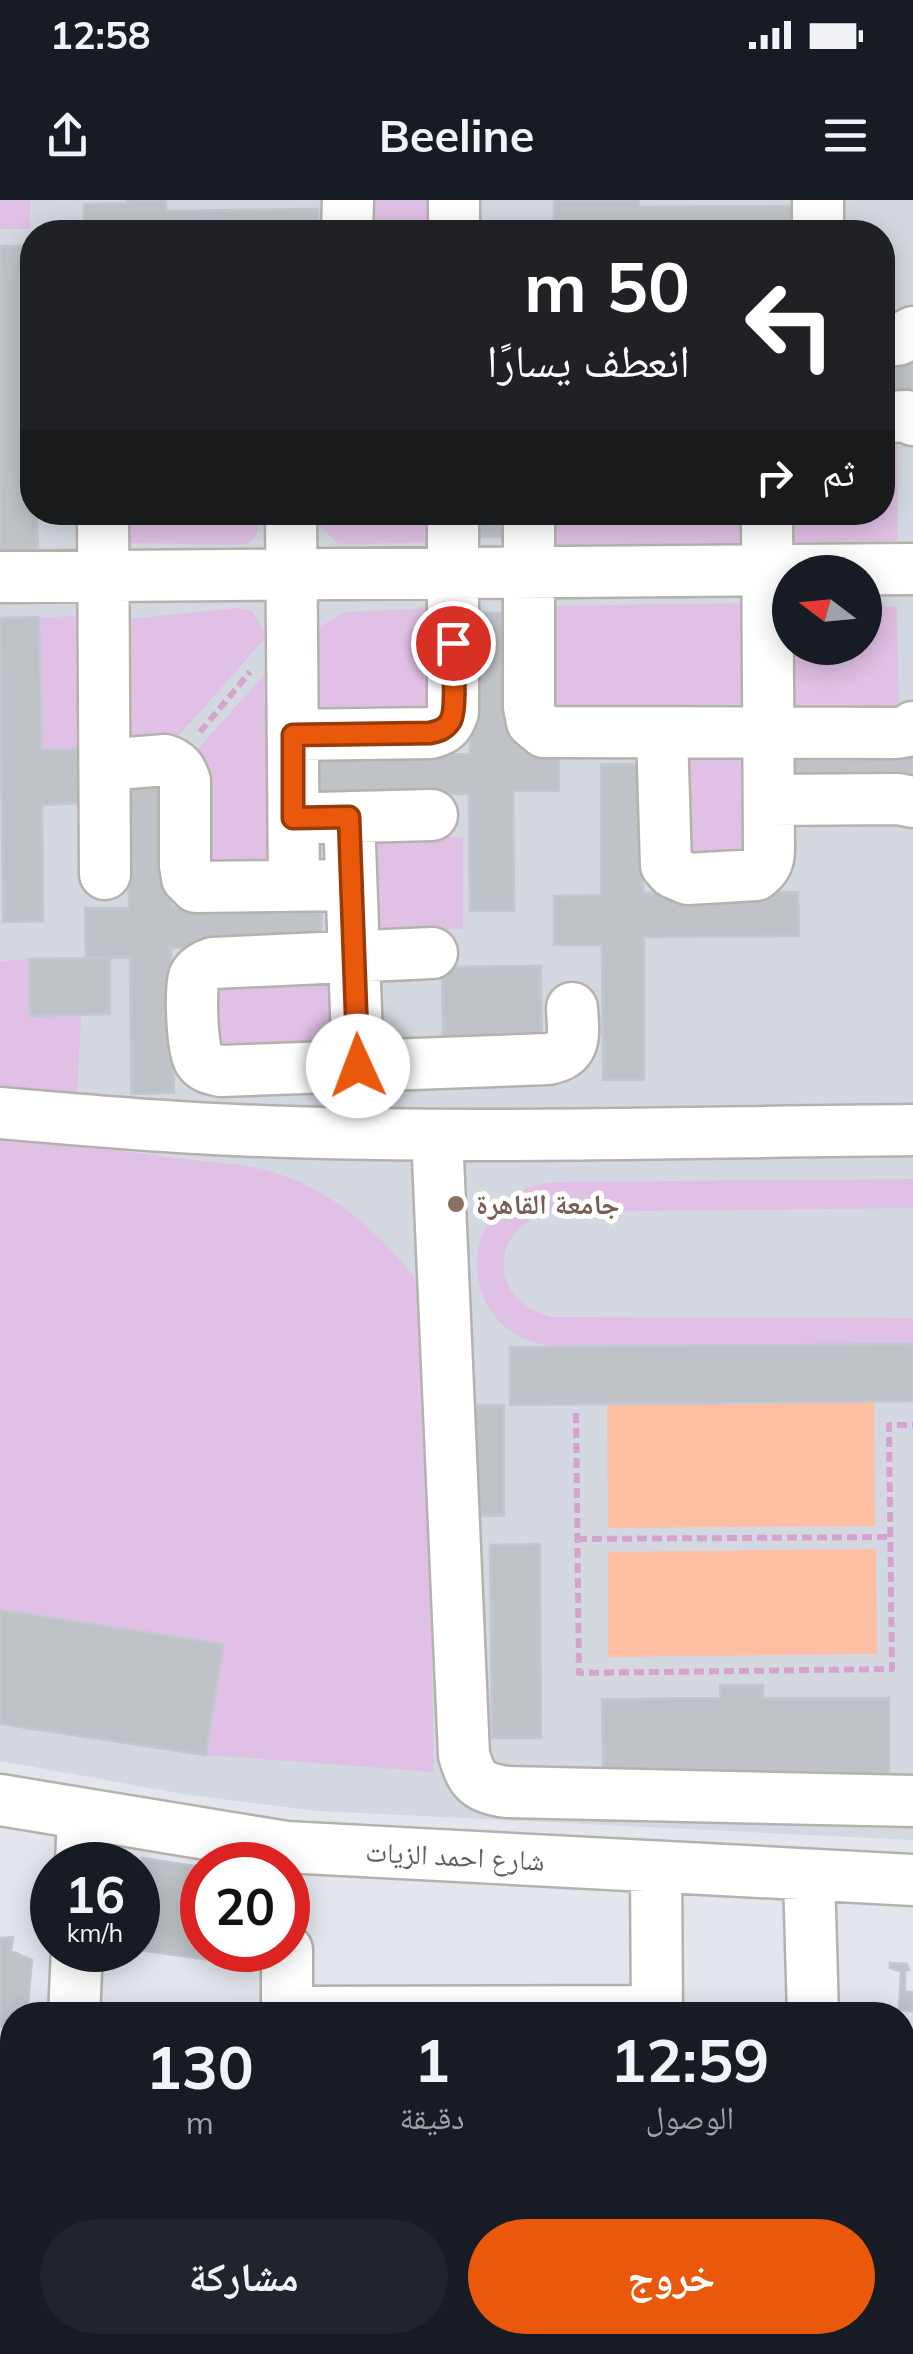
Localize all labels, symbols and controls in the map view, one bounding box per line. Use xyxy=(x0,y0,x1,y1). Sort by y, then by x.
text: 12:58 xyxy=(50,11,151,59)
text: Beeline xyxy=(379,107,534,163)
icon: share xyxy=(40,108,95,163)
icon: menu xyxy=(818,108,873,163)
text: 50 m xyxy=(524,242,690,330)
icon: left xyxy=(725,260,855,390)
text: انعطف يسارًا xyxy=(487,332,690,388)
text: ثم xyxy=(822,448,855,496)
icon: right xyxy=(747,450,802,505)
north arrow xyxy=(772,555,882,665)
map controls xyxy=(772,555,882,665)
pin xyxy=(411,601,496,686)
icon: arrive xyxy=(426,616,481,671)
position arrow xyxy=(306,1014,410,1118)
place label: جامعة القاهرة xyxy=(476,1186,620,1221)
marker: جامعة القاهرة xyxy=(445,1193,467,1215)
street label: شارع احمد الزيات xyxy=(364,1833,546,1879)
speed limit sign: 20 xyxy=(180,1842,310,1972)
text: 16 xyxy=(65,1863,125,1926)
text: km/h xyxy=(67,1917,123,1948)
text: 1 xyxy=(414,2022,450,2097)
text: 12:59 xyxy=(610,2022,769,2097)
text: 130 xyxy=(146,2029,254,2104)
text: دقيقة xyxy=(400,2097,465,2137)
text: الوصول xyxy=(646,2097,734,2137)
text: m xyxy=(186,2102,214,2142)
button: مشاركة xyxy=(40,2219,448,2334)
button: خروج xyxy=(468,2219,875,2334)

